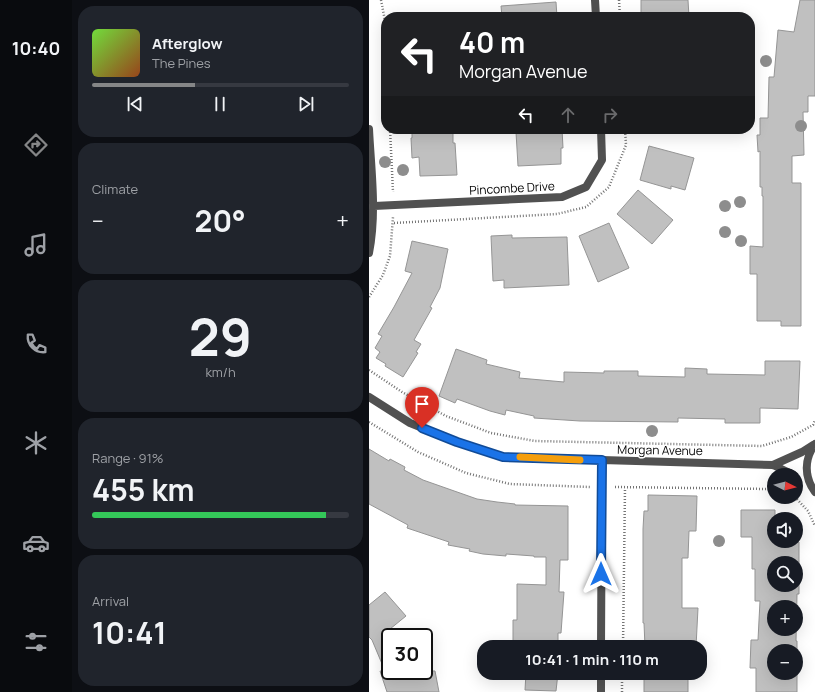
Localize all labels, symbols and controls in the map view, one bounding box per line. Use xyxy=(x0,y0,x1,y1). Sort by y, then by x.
text: 40 m xyxy=(459,23,525,61)
icon: left xyxy=(393,28,445,80)
text: Afterglow xyxy=(152,33,223,54)
text: 10:40 xyxy=(12,36,60,60)
text: The Pines xyxy=(152,54,211,72)
text: Morgan Avenue xyxy=(459,59,587,83)
icon: previous xyxy=(124,93,146,115)
icon: pause xyxy=(209,93,231,115)
icon: next xyxy=(295,93,317,115)
icon: left xyxy=(515,104,537,126)
icon: ahead xyxy=(557,104,579,126)
icon: right xyxy=(599,104,621,126)
icon: directions xyxy=(22,131,50,159)
street label: Pincombe Drive xyxy=(469,177,555,199)
text: Climate xyxy=(92,180,138,198)
text: 20° xyxy=(195,200,246,241)
text: − xyxy=(92,206,104,236)
text: + xyxy=(336,206,349,236)
icon: music xyxy=(22,231,50,259)
text: 29 xyxy=(189,301,252,372)
icon: phone xyxy=(22,330,50,358)
text: km/h xyxy=(205,363,236,381)
pin xyxy=(405,387,439,428)
icon: arrive xyxy=(411,393,433,415)
icon: climate xyxy=(22,429,50,457)
street label: Morgan Avenue xyxy=(617,441,703,459)
text: Range · 91% xyxy=(92,449,163,467)
north arrow xyxy=(767,468,803,504)
map controls xyxy=(767,468,803,680)
text: 455 km xyxy=(92,469,195,510)
button: sound xyxy=(767,512,803,548)
icon: car xyxy=(22,529,50,557)
position arrow xyxy=(580,553,622,595)
button: search xyxy=(767,556,803,592)
text: Arrival xyxy=(92,592,129,610)
button: + xyxy=(767,600,803,636)
text: 10:41 xyxy=(92,612,167,653)
icon: filters xyxy=(22,628,50,656)
speed limit sign: 30 xyxy=(381,628,433,680)
button: − xyxy=(767,644,803,680)
text: 10:41 · 1 min · 110 m xyxy=(525,649,659,670)

